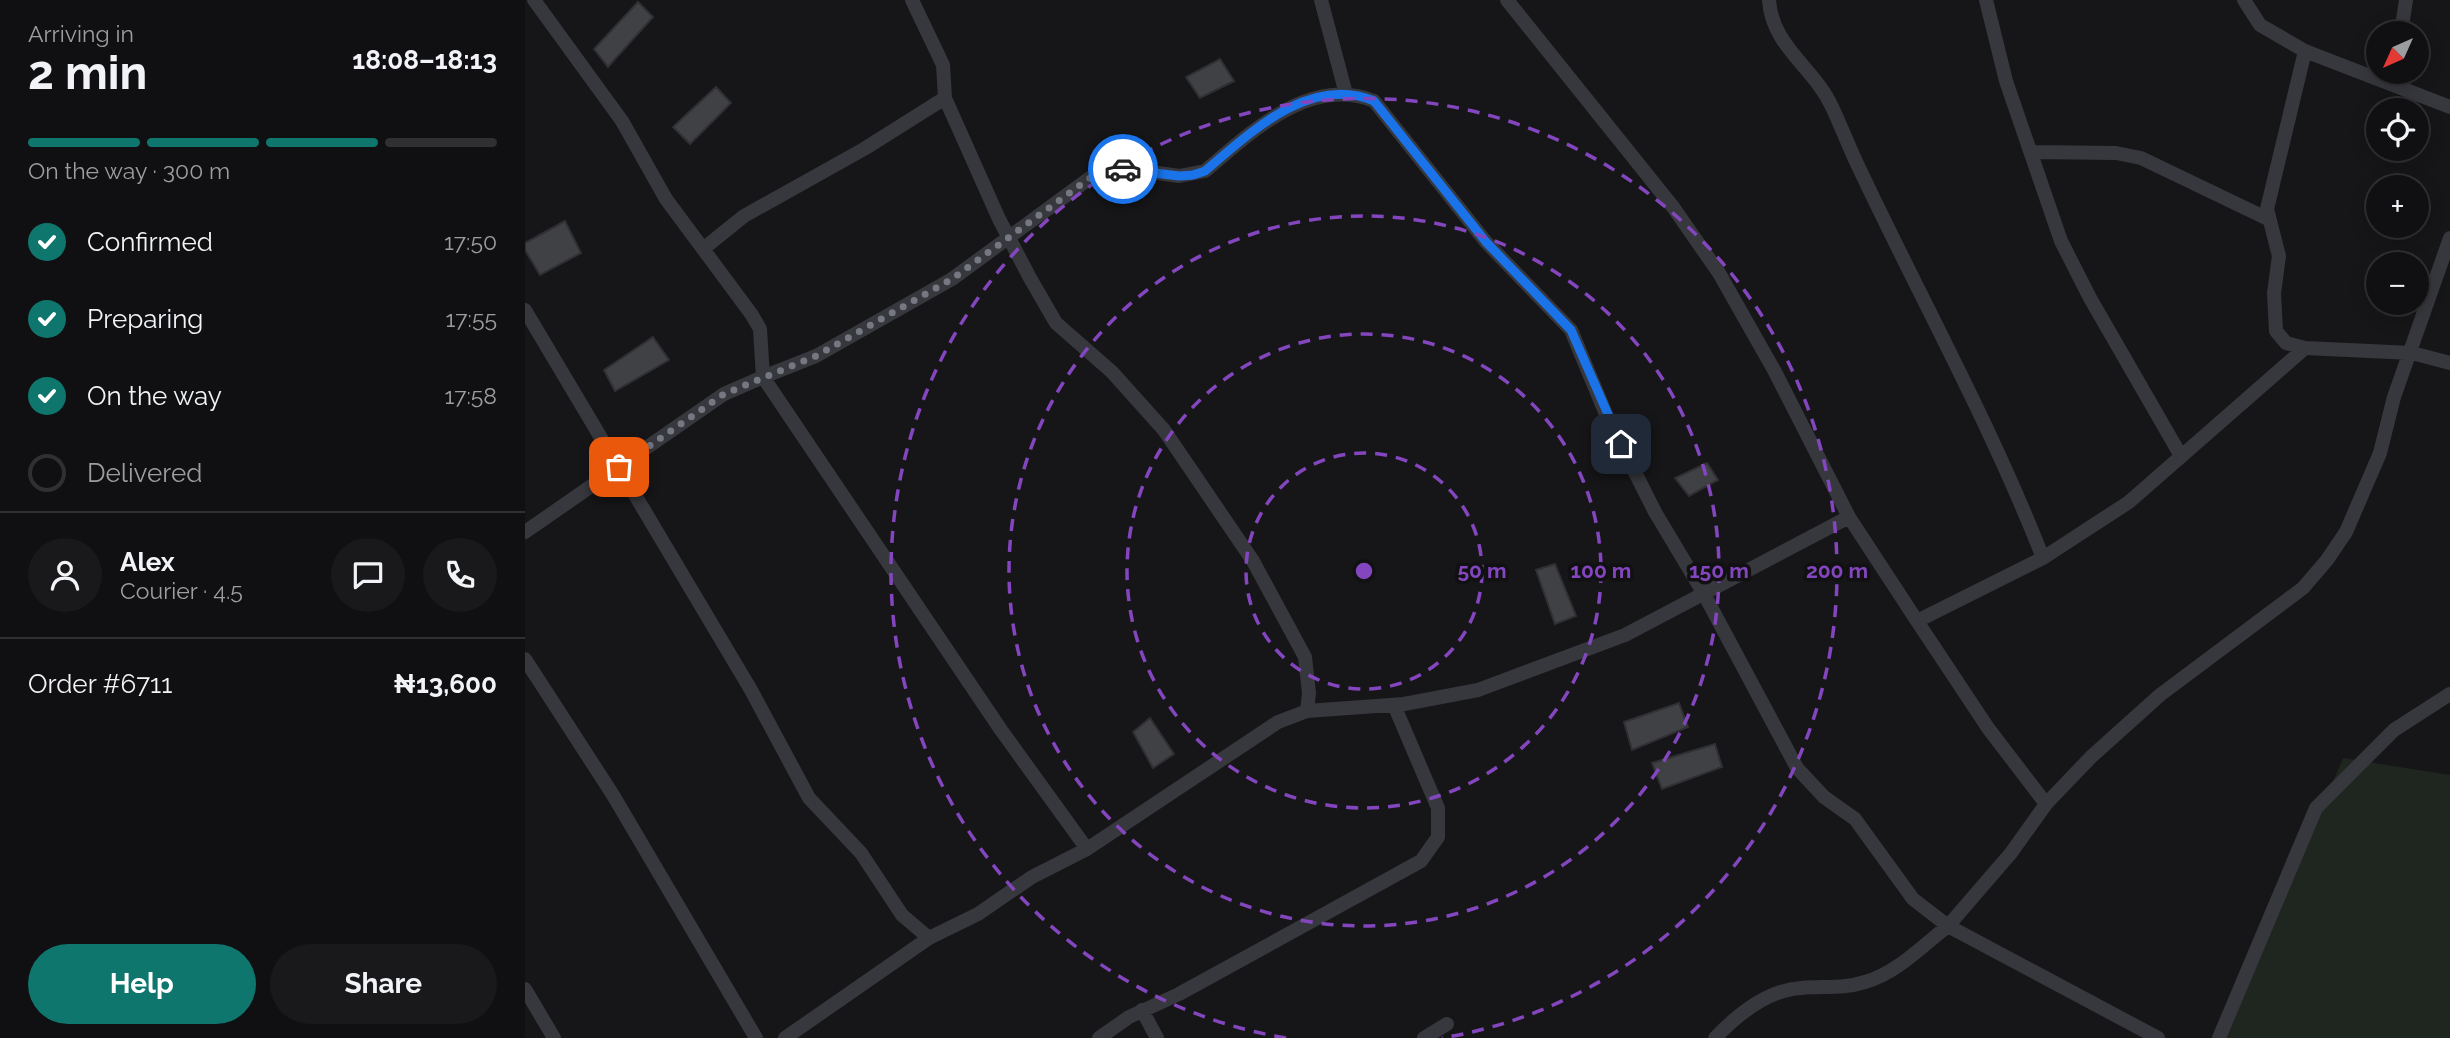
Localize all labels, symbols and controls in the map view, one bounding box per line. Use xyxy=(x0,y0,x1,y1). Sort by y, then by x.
text: Arriving in xyxy=(28,20,134,47)
north arrow xyxy=(2366,21,2429,84)
map controls xyxy=(2366,21,2429,315)
text: 18:08–18:13 xyxy=(352,45,497,75)
text: 2 min xyxy=(28,46,147,100)
button: locate xyxy=(2366,98,2429,161)
courier xyxy=(1088,134,1158,204)
icon: car xyxy=(1104,150,1142,188)
text: On the way · 300 m xyxy=(28,157,230,184)
button: + xyxy=(2366,175,2429,238)
icon: check xyxy=(28,223,66,261)
text: Confirmed xyxy=(87,227,213,257)
text: 17:50 xyxy=(444,228,497,255)
button: − xyxy=(2366,252,2429,315)
icon: check xyxy=(28,300,66,338)
text: Preparing xyxy=(87,304,203,334)
text: 17:55 xyxy=(446,305,497,332)
icon: check xyxy=(28,377,66,415)
text: On the way xyxy=(87,381,222,411)
text: 17:58 xyxy=(444,382,497,409)
pin xyxy=(1591,414,1651,474)
icon: home xyxy=(1602,425,1640,463)
pin xyxy=(589,437,649,497)
icon: bag xyxy=(600,448,638,486)
text: Delivered xyxy=(87,458,202,488)
button: person xyxy=(28,538,102,612)
button: chat xyxy=(331,538,405,612)
button: phone xyxy=(423,538,497,612)
text: Alex xyxy=(120,547,175,577)
text: 50 m xyxy=(1457,558,1507,583)
text: 100 m xyxy=(1571,558,1631,583)
text: 150 m xyxy=(1689,558,1749,583)
text: 200 m xyxy=(1806,558,1868,583)
centre of rings xyxy=(1352,559,1376,583)
text: Courier · 4.5 xyxy=(120,577,243,604)
text: Order #6711 xyxy=(28,669,172,699)
text: ₦13,600 xyxy=(394,669,497,699)
button: Help xyxy=(28,944,256,1024)
button: Share xyxy=(270,944,497,1024)

